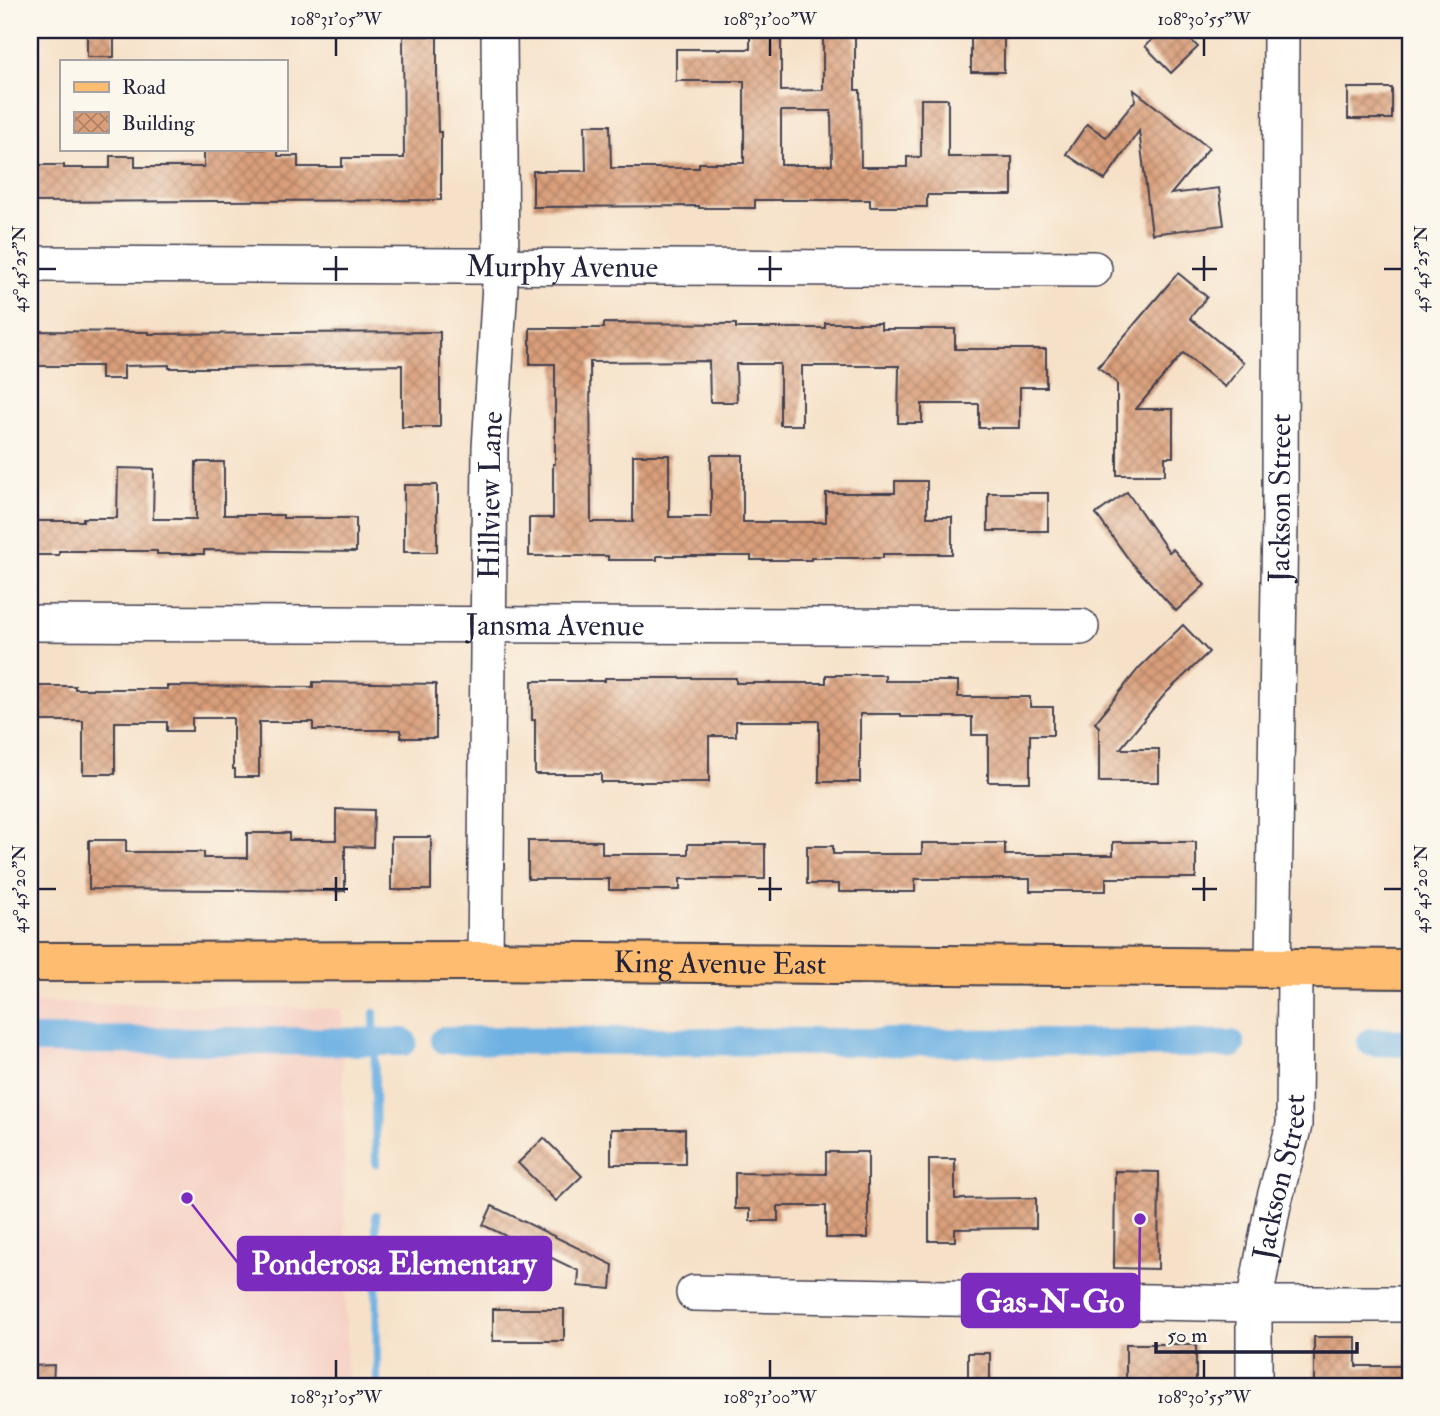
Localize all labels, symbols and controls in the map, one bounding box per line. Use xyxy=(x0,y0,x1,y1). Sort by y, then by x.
text: 108°31'05"W xyxy=(290,8,382,31)
text: 108°31'00"W xyxy=(724,8,817,31)
text: 108°30'55"W xyxy=(1157,8,1251,31)
legend xyxy=(60,60,287,150)
text: Road xyxy=(122,74,167,101)
text: Building xyxy=(122,110,195,137)
text: 45°45'25"N xyxy=(8,225,31,313)
text: 45°45'25"N xyxy=(1410,225,1433,313)
street label: Murphy Avenue xyxy=(466,248,658,286)
street label: Hillview Lane xyxy=(471,410,511,579)
street label: Jackson Street xyxy=(1261,413,1299,584)
street label: Jansma Avenue xyxy=(465,607,644,644)
text: 45°45'20"N xyxy=(8,845,31,933)
text: 45°45'20"N xyxy=(1410,845,1433,933)
street label: King Avenue East xyxy=(613,944,827,983)
street label: Jackson Street xyxy=(1245,1094,1313,1264)
callout: Ponderosa Elementary xyxy=(238,1237,551,1290)
text: Ponderosa Elementary xyxy=(251,1244,538,1284)
callout: Gas-N-Go xyxy=(962,1274,1139,1327)
text: Gas-N-Go xyxy=(975,1282,1125,1322)
scale bar xyxy=(1156,1311,1358,1355)
text: 50 m xyxy=(1167,1322,1208,1349)
text: 108°31'05"W xyxy=(290,1386,382,1409)
text: 108°31'00"W xyxy=(724,1386,817,1409)
text: 108°30'55"W xyxy=(1157,1386,1251,1409)

